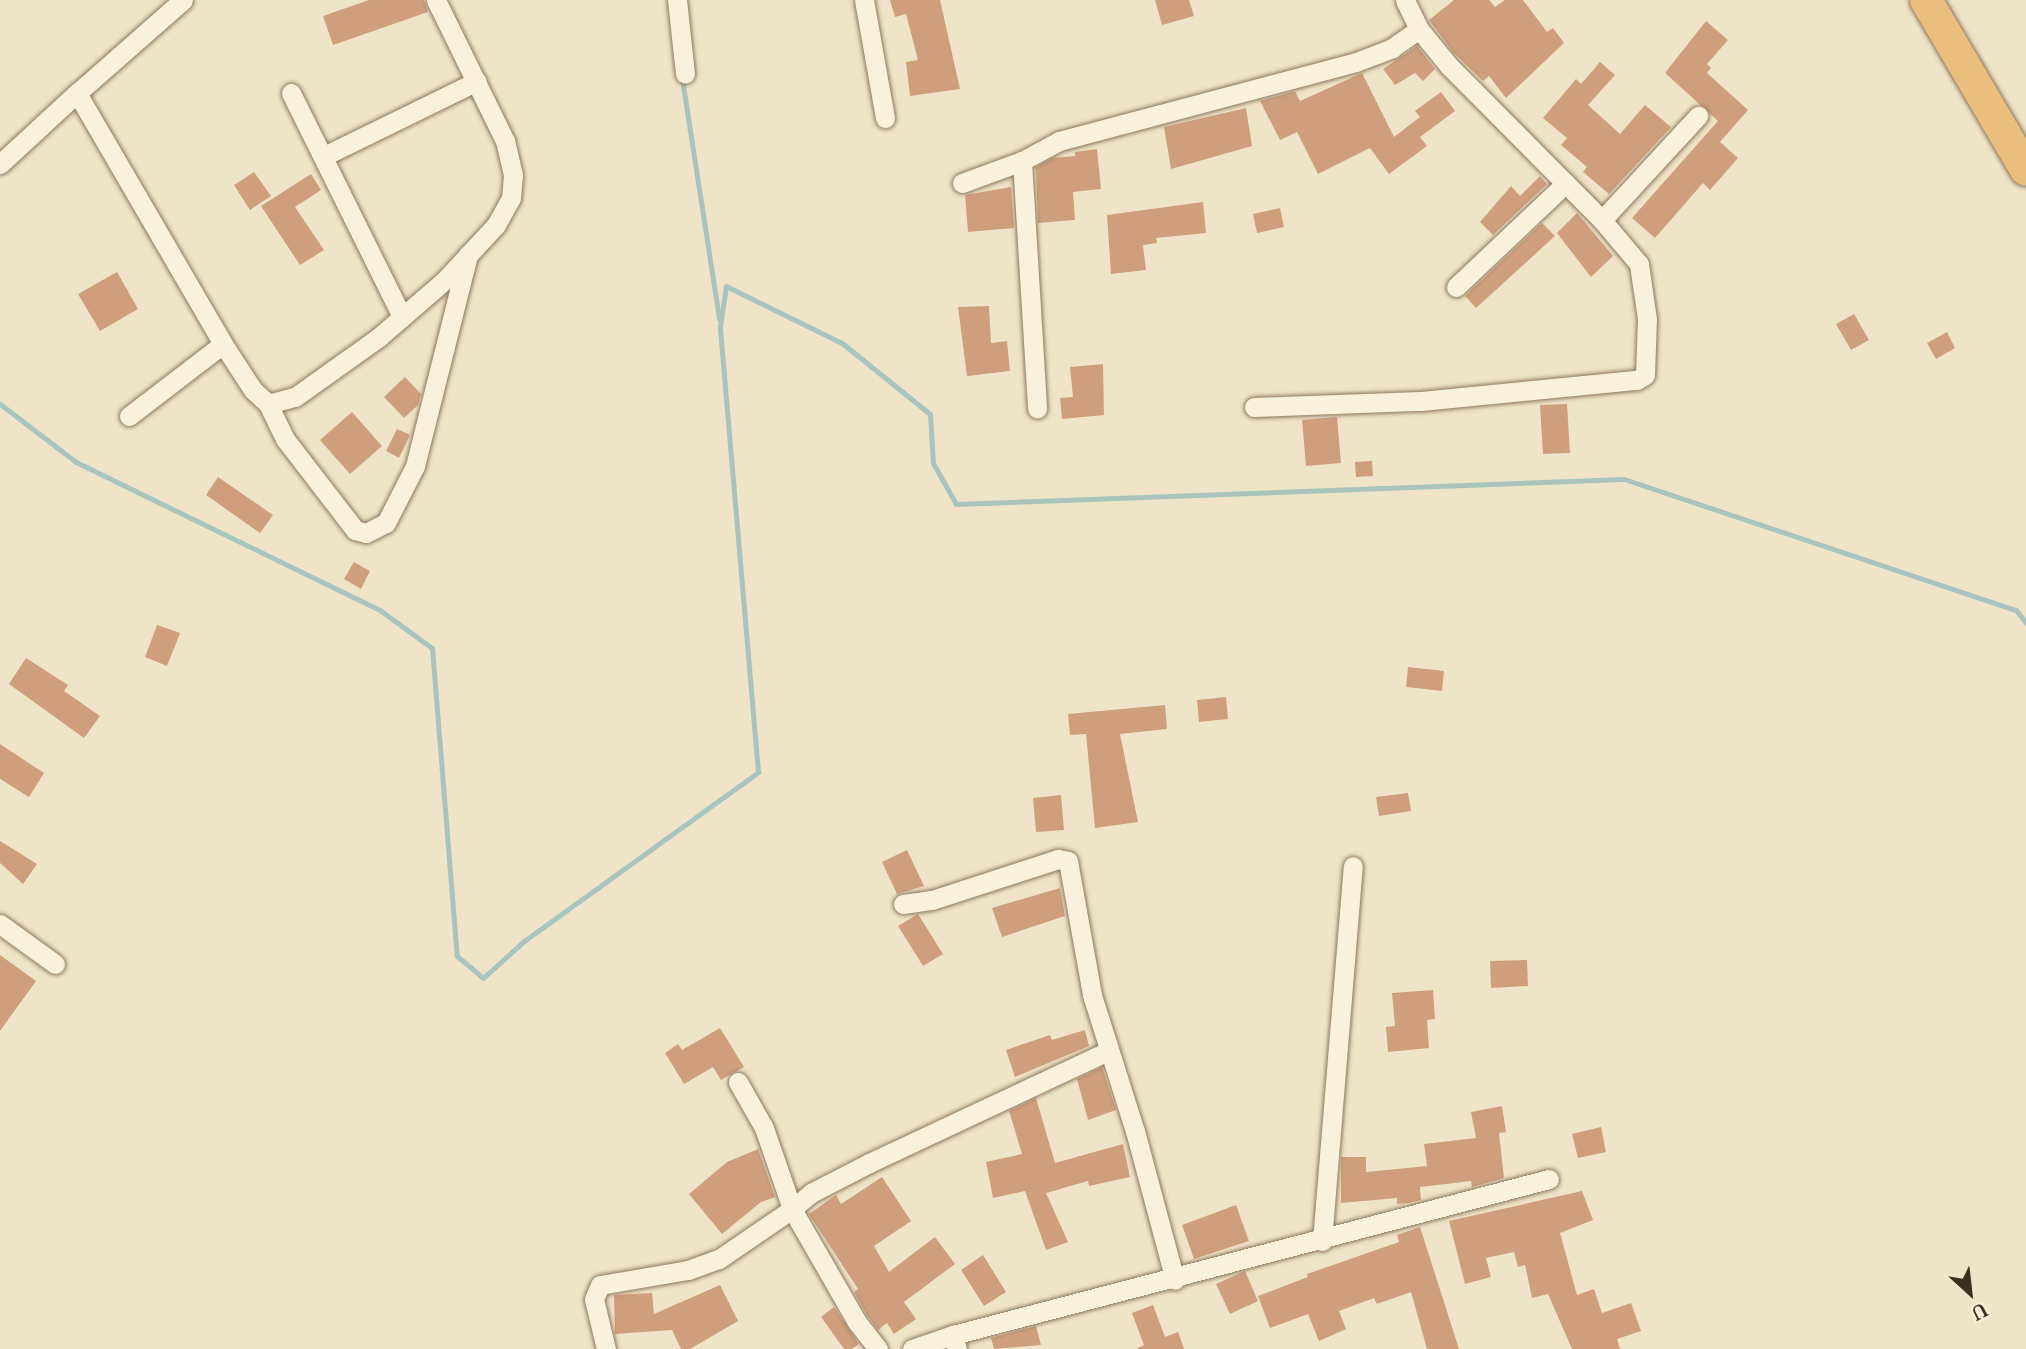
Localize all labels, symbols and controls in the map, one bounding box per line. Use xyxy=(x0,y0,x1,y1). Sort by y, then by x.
north arrow xyxy=(1935,1258,2005,1328)
text: U xyxy=(1968,1298,1991,1326)

